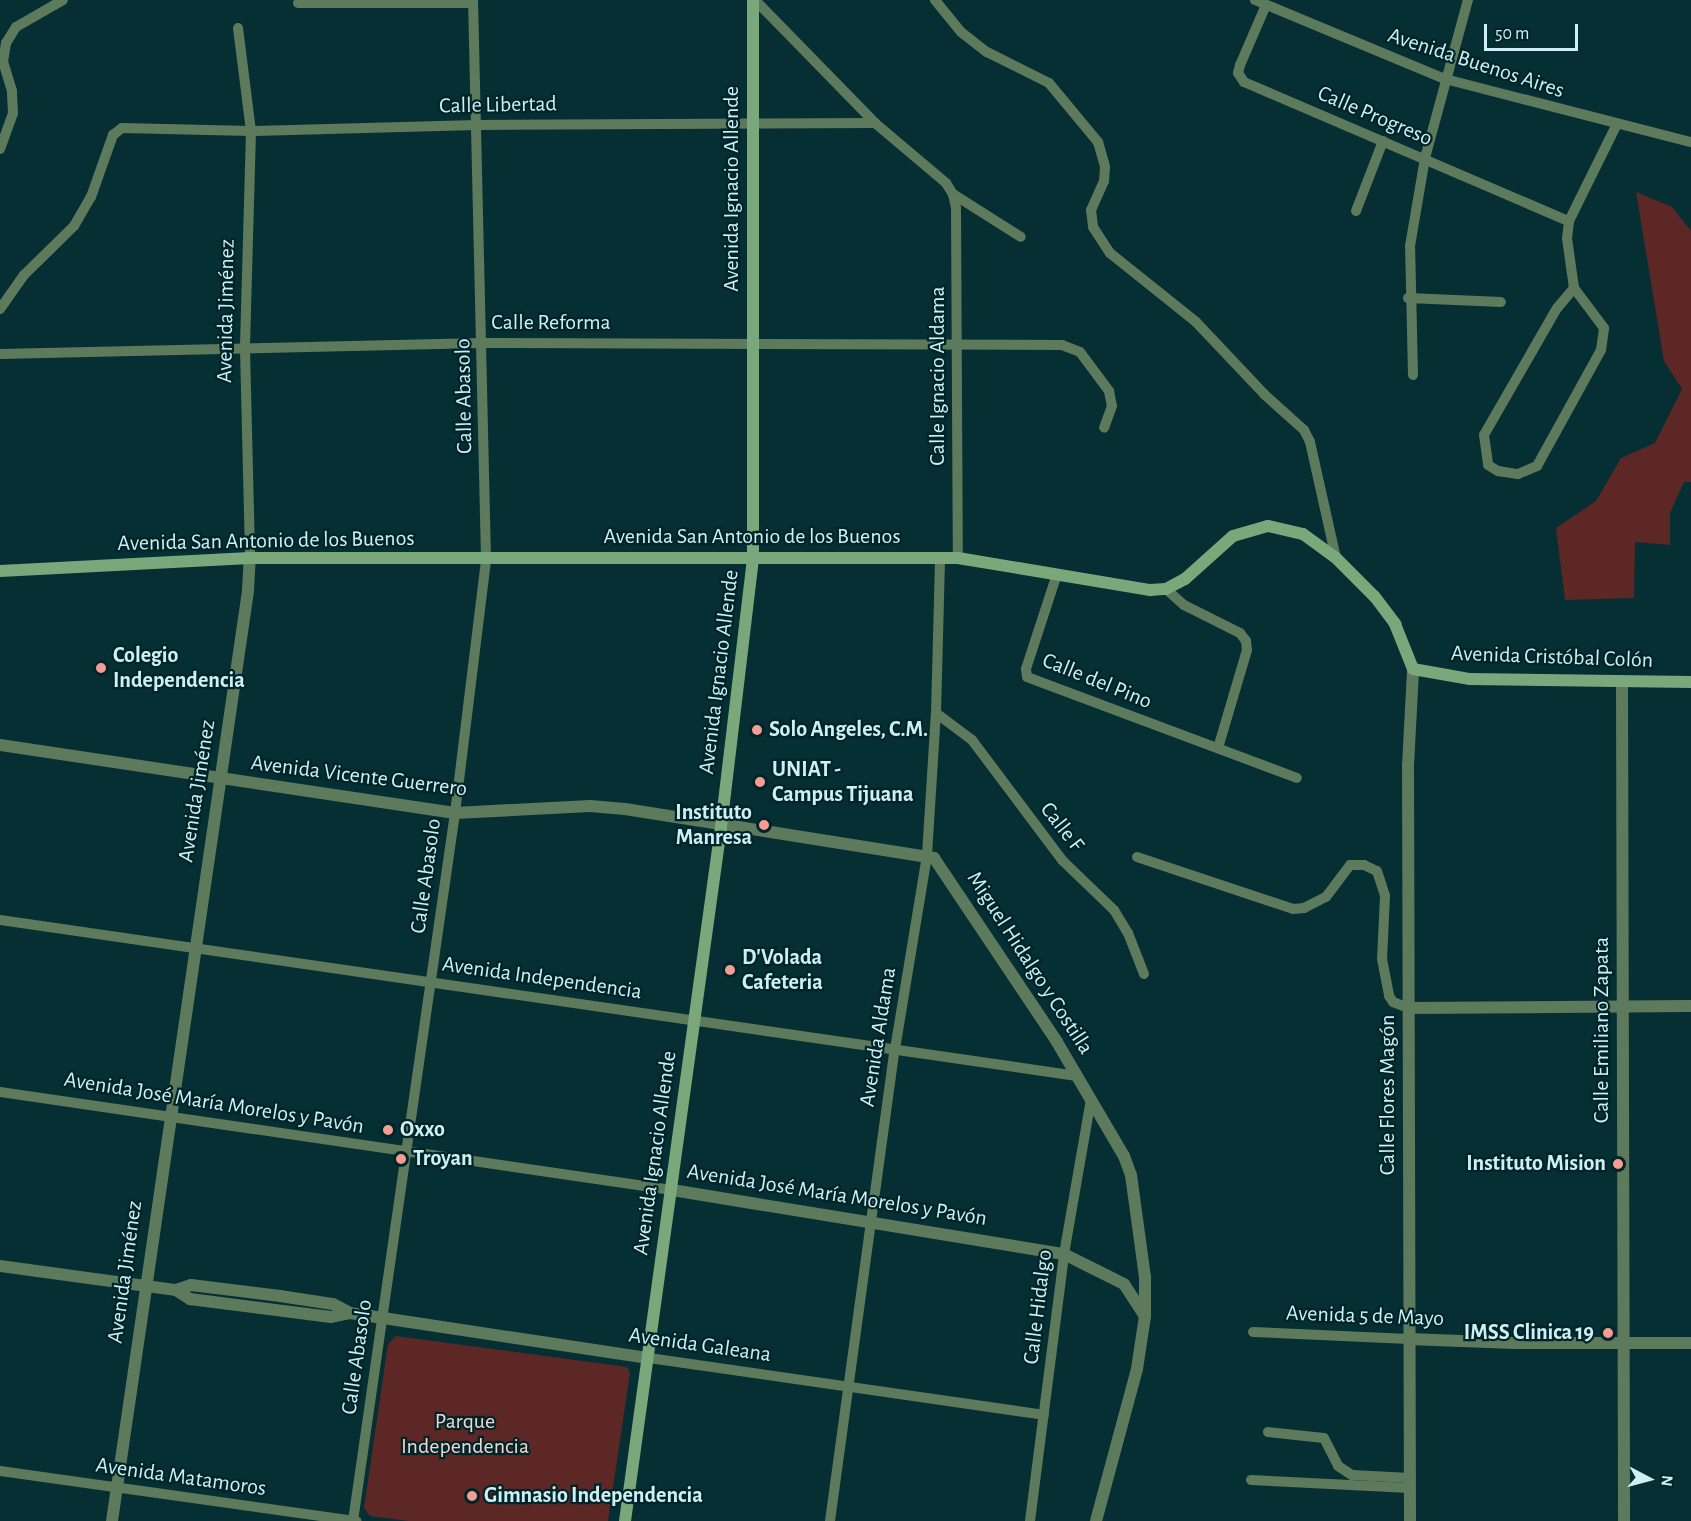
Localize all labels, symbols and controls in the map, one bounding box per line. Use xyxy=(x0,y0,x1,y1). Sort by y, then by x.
scale bar xyxy=(1487,12,1582,50)
street label: Avenida Buenos Aires xyxy=(1385,22,1567,104)
text: 50 m xyxy=(1495,25,1529,43)
street label: Calle Progreso xyxy=(1314,80,1436,152)
street label: Avenida Ignacio Allende xyxy=(719,86,745,292)
street label: Calle Libertad xyxy=(439,91,557,119)
street label: Avenida Jiménez xyxy=(212,239,240,383)
street label: Calle Ignacio Aldama xyxy=(925,286,951,466)
street label: Calle Reforma xyxy=(491,310,611,336)
street label: Calle Abasolo xyxy=(450,338,478,454)
street label: Avenida San Antonio de los Buenos xyxy=(603,524,901,550)
street label: Avenida San Antonio de los Buenos xyxy=(117,525,415,557)
street label: Avenida Ignacio Allende xyxy=(693,568,745,776)
street label: Avenida Cristóbal Colón xyxy=(1451,640,1653,674)
place label: Colegio Independencia xyxy=(113,642,245,694)
street label: Calle del Pino xyxy=(1038,647,1156,715)
marker: Colegio Independencia xyxy=(94,661,108,675)
place label: Solo Angeles, C.M. xyxy=(769,717,928,743)
street label: Avenida Jiménez xyxy=(173,718,221,864)
marker: Solo Angeles, C.M. xyxy=(750,723,764,737)
street label: Avenida Vicente Guerrero xyxy=(249,750,469,802)
place label: UNIAT - Campus Tijuana xyxy=(772,756,913,807)
marker: UNIAT - Campus Tijuana xyxy=(753,775,767,789)
street label: Calle F xyxy=(1034,797,1090,857)
place label: Instituto Manresa xyxy=(675,799,752,850)
street label: Calle Abasolo xyxy=(405,817,447,935)
marker: Instituto Manresa xyxy=(757,818,771,832)
street label: Miguel Hidalgo y Costilla xyxy=(961,867,1099,1059)
street label: Calle Emiliano Zapata xyxy=(1589,937,1615,1123)
place label: D'Volada Cafeteria xyxy=(742,944,823,996)
street label: Avenida Independencia xyxy=(440,951,644,1005)
marker: D'Volada Cafeteria xyxy=(723,963,737,977)
street label: Avenida Aldama xyxy=(854,966,902,1108)
street label: Calle Flores Magón xyxy=(1375,1015,1401,1175)
street label: Avenida Ignacio Allende xyxy=(628,1049,682,1257)
street label: Avenida José María Morelos y Pavón xyxy=(62,1066,366,1140)
place label: Oxxo xyxy=(400,1117,445,1143)
marker: Oxxo xyxy=(381,1123,395,1137)
place label: Troyan xyxy=(413,1146,473,1172)
place label: Instituto Mision xyxy=(1466,1151,1606,1177)
marker: Troyan xyxy=(394,1152,408,1166)
marker: Instituto Mision xyxy=(1611,1157,1625,1171)
street label: Avenida José María Morelos y Pavón xyxy=(685,1158,989,1232)
street label: Avenida Jiménez xyxy=(102,1199,148,1345)
street label: Calle Hidalgo xyxy=(1018,1248,1058,1366)
street label: Calle Abasolo xyxy=(336,1298,378,1416)
street label: Avenida 5 de Mayo xyxy=(1285,1300,1445,1332)
place label: IMSS Clinica 19 xyxy=(1464,1320,1594,1346)
street label: Avenida Galeana xyxy=(627,1322,773,1368)
marker: IMSS Clinica 19 xyxy=(1599,1324,1617,1342)
park label: Parque Independencia xyxy=(401,1408,529,1460)
north arrow xyxy=(1619,1449,1679,1509)
street label: Avenida Matamoros xyxy=(94,1452,268,1502)
text: N xyxy=(1658,1475,1675,1487)
place label: Gimnasio Independencia xyxy=(484,1483,703,1509)
marker: Gimnasio Independencia xyxy=(465,1489,479,1503)

